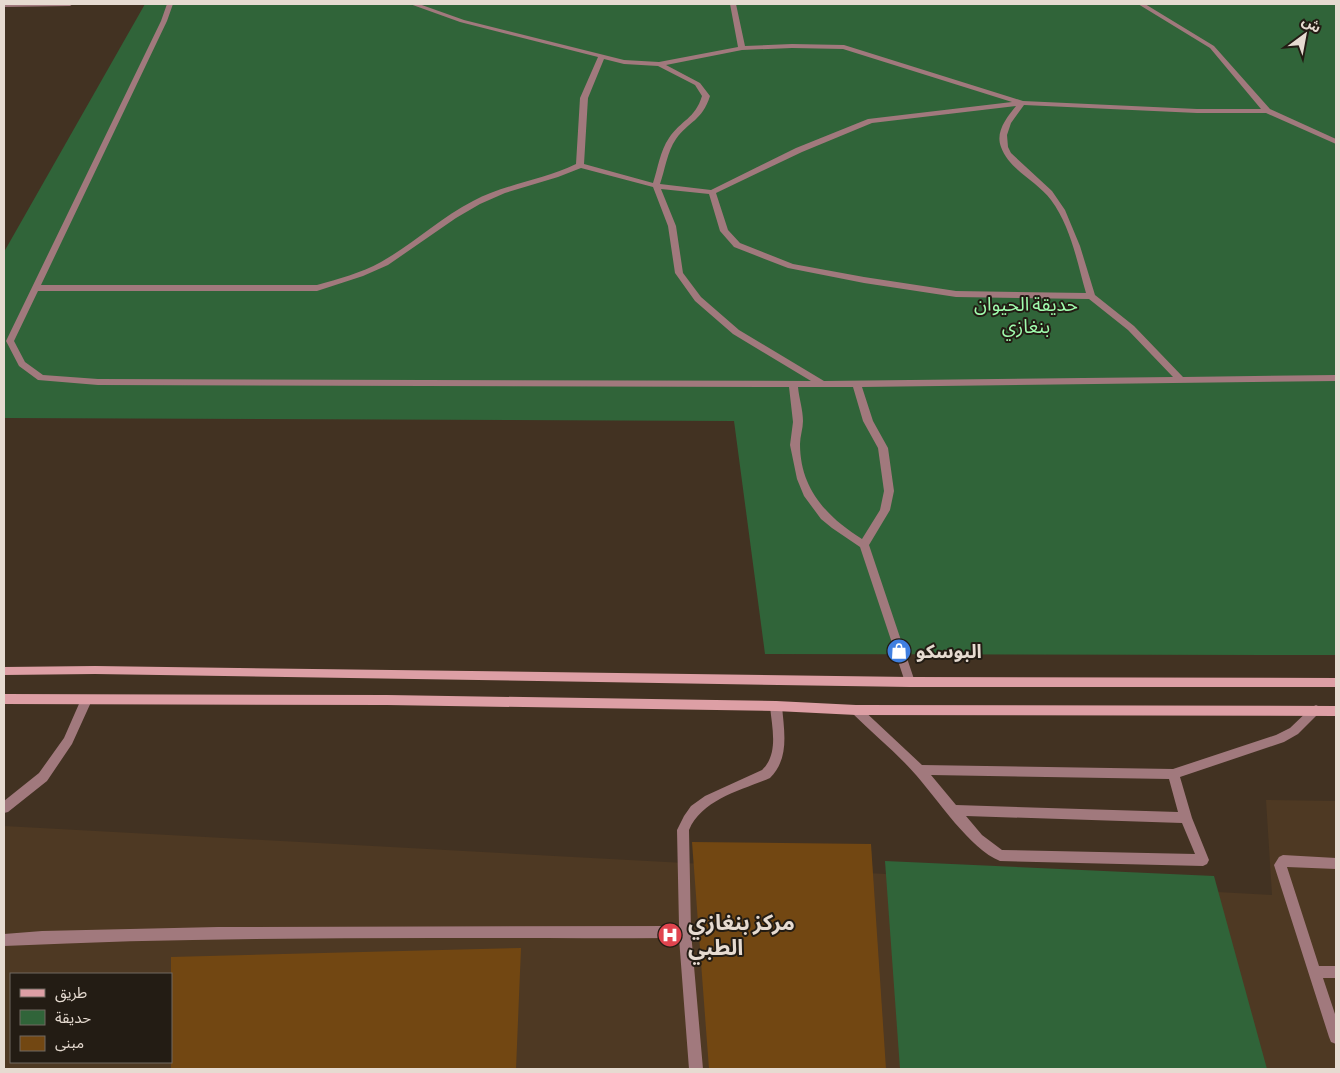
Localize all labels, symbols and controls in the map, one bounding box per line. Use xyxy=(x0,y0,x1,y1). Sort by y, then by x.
north arrow xyxy=(1280,10,1330,60)
text: ش xyxy=(1299,12,1324,37)
park label: حديقة الحيوان بنغازي xyxy=(974,294,1078,341)
shop icon: البوسكو xyxy=(886,638,912,664)
place label: البوسكو xyxy=(916,641,982,664)
place label: مركز بنغازي الطبي xyxy=(688,910,795,965)
hospital icon: مركز بنغازي الطبي xyxy=(657,922,683,948)
legend xyxy=(10,973,172,1063)
text: طريق xyxy=(55,984,87,1003)
text: حديقة xyxy=(55,1009,91,1028)
text: مبنى xyxy=(55,1034,84,1053)

